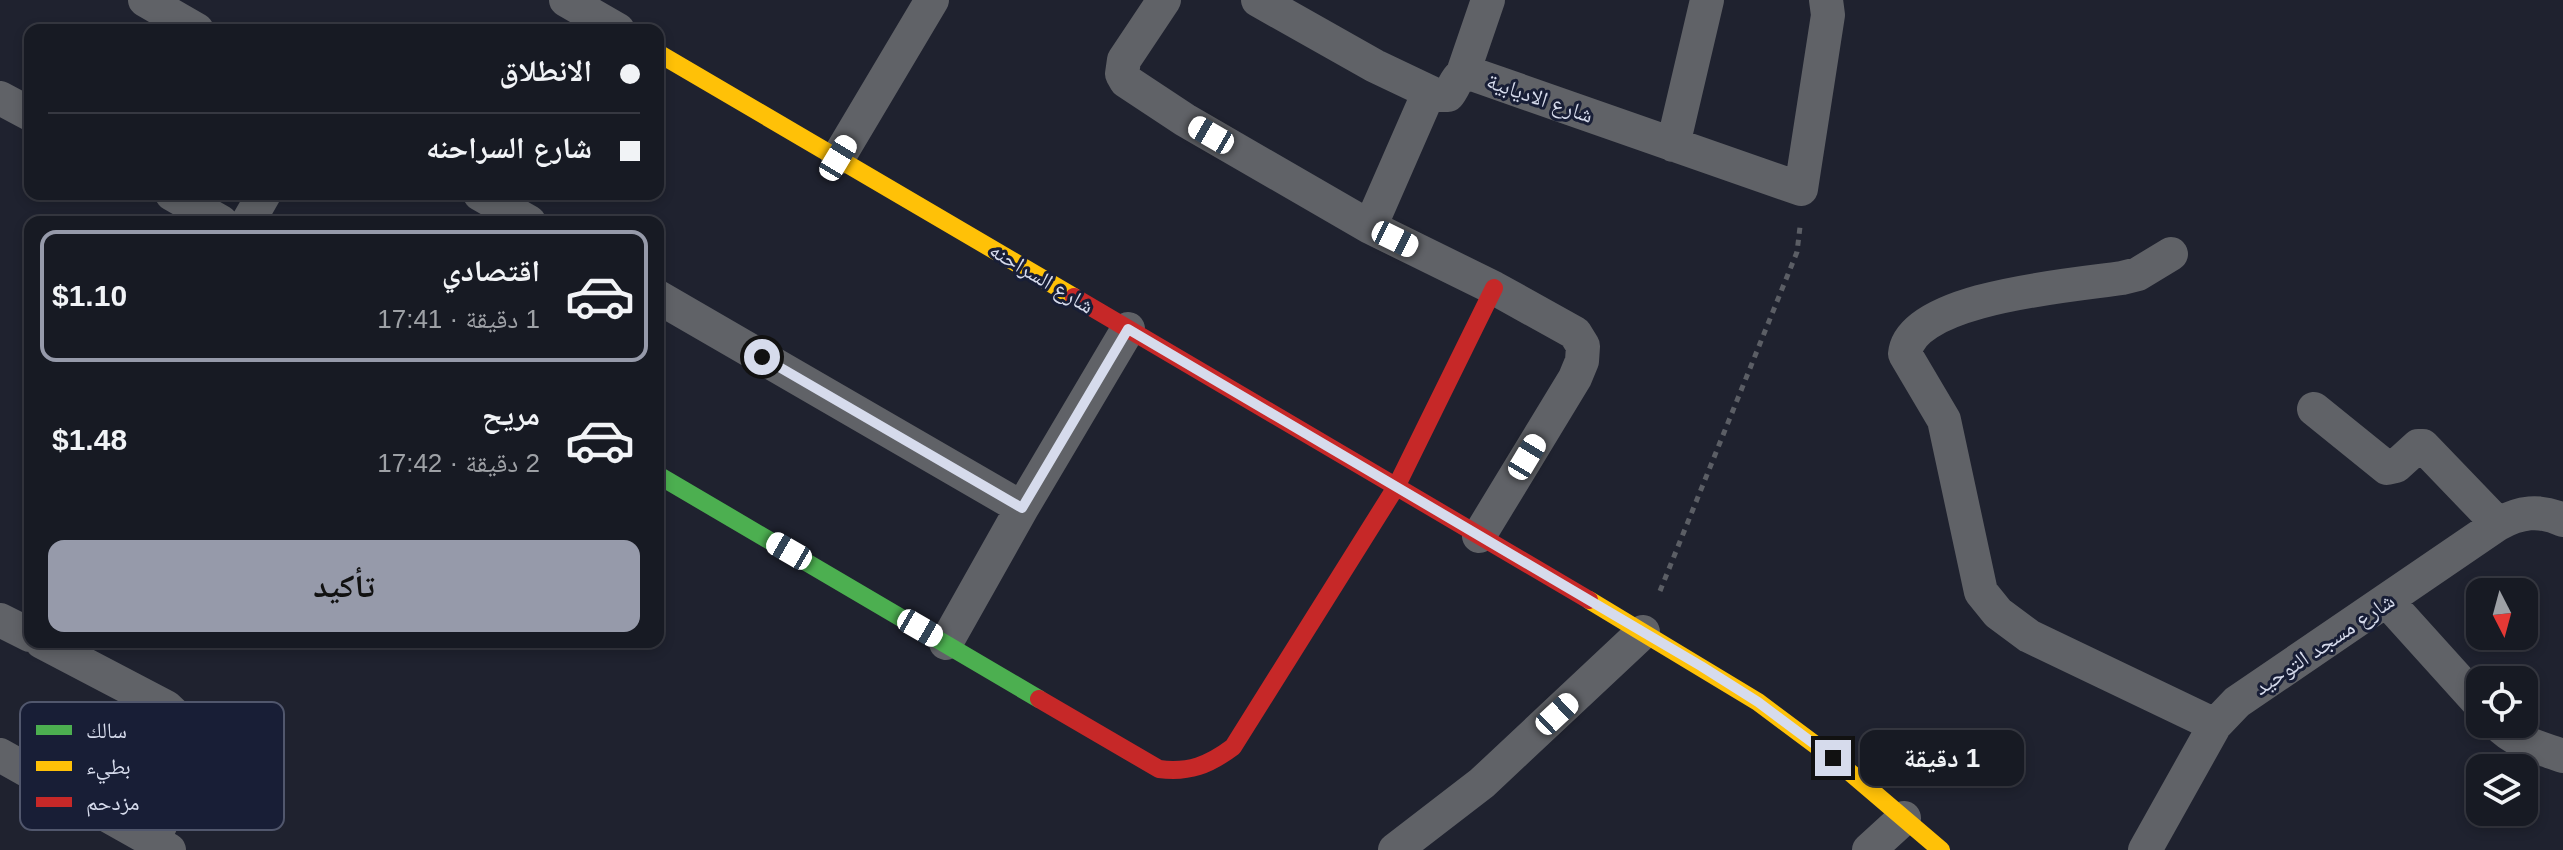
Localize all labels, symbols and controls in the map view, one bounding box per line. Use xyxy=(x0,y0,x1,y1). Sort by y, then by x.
text: الانطلاق xyxy=(499,54,592,87)
street label: شارع الاديابية xyxy=(1483,68,1596,129)
car xyxy=(1184,113,1238,157)
text: شارع السراحنه xyxy=(426,131,592,164)
car xyxy=(815,131,861,185)
car xyxy=(1368,218,1422,260)
street label: شارع السراحنه xyxy=(985,237,1099,320)
text: اقتصادي xyxy=(442,254,540,287)
icon: car xyxy=(564,260,636,332)
text: $1.10 xyxy=(52,279,127,312)
text: 1 دقيقة · 17:41 xyxy=(377,304,540,334)
route start xyxy=(744,339,780,375)
text: مريح xyxy=(482,398,540,431)
icon: car xyxy=(564,404,636,476)
text: $1.48 xyxy=(52,423,127,456)
car xyxy=(1504,430,1550,484)
text: 2 دقيقة · 17:42 xyxy=(377,448,540,478)
car xyxy=(762,529,816,573)
button: تأكيد xyxy=(48,540,640,632)
north arrow xyxy=(2466,578,2538,650)
map controls xyxy=(2466,578,2538,826)
street label: شارع مسجد التوحيد xyxy=(2249,588,2400,701)
car xyxy=(893,606,947,650)
button: locate xyxy=(2466,666,2538,738)
car xyxy=(1531,689,1583,739)
legend xyxy=(20,702,284,830)
text: سالك xyxy=(86,718,127,743)
callout: 1 دقيقة xyxy=(1861,730,2025,786)
route end xyxy=(1815,740,1851,776)
text: 1 دقيقة xyxy=(1904,743,1980,773)
text: بطيء xyxy=(86,754,131,784)
button: layers xyxy=(2466,754,2538,826)
text: مزدحم xyxy=(86,790,140,817)

